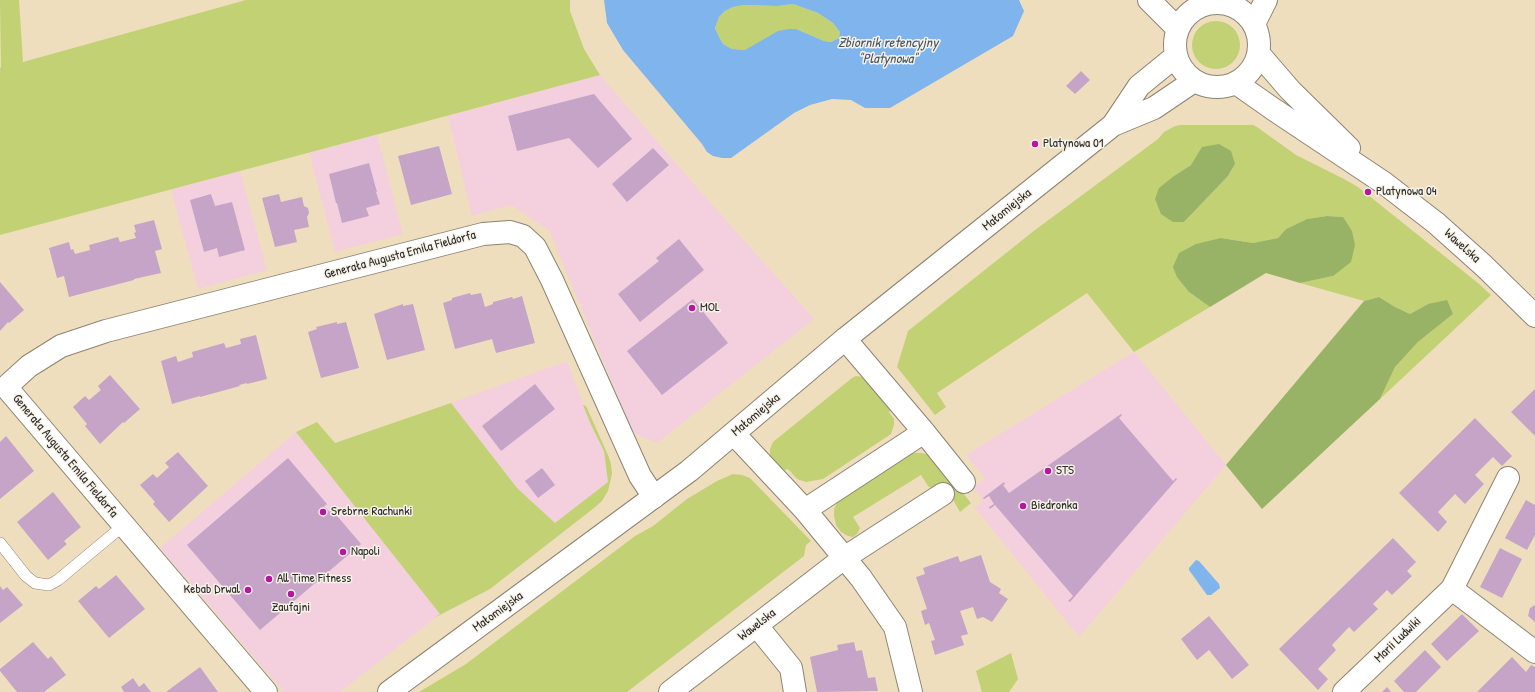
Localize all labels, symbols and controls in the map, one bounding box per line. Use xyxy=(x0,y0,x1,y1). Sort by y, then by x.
water label: Zbiornik retencyjny "Platynowa" xyxy=(838,35,938,68)
place label: Platynowa 01 xyxy=(1043,136,1104,152)
marker: Platynowa 01 xyxy=(1030,139,1040,149)
place label: Platynowa 04 xyxy=(1376,184,1437,200)
street label: Małomiejska xyxy=(979,186,1035,234)
marker: Platynowa 04 xyxy=(1363,187,1373,197)
street label: Wawelska xyxy=(1441,226,1483,266)
street label: Generała Augusta Emila Fieldorfa xyxy=(323,227,477,283)
place label: MOL xyxy=(700,300,720,316)
marker: MOL xyxy=(687,303,697,313)
street label: Małomiejska xyxy=(729,390,783,440)
street label: Generała Augusta Emila Fieldorfa xyxy=(9,391,121,521)
place label: STS xyxy=(1056,463,1074,479)
marker: STS xyxy=(1043,466,1053,476)
place label: Biedronka xyxy=(1031,498,1077,514)
marker: Biedronka xyxy=(1018,501,1028,511)
place label: Srebrne Rachunki xyxy=(331,504,412,520)
marker: Srebrne Rachunki xyxy=(318,507,328,517)
place label: Napoli xyxy=(351,544,380,560)
marker: Napoli xyxy=(338,547,348,557)
place label: All Time Fitness xyxy=(277,571,351,587)
marker: All Time Fitness xyxy=(264,574,274,584)
place label: Kebab Drwal xyxy=(183,582,240,598)
marker: Kebab Drwal xyxy=(243,585,253,595)
marker: Zaufajni xyxy=(286,589,296,599)
street label: Małomiejska xyxy=(470,589,526,635)
place label: Zaufajni xyxy=(272,600,310,616)
street label: Wawelska xyxy=(735,606,779,644)
street label: Marii Ludwiki xyxy=(1371,614,1425,666)

